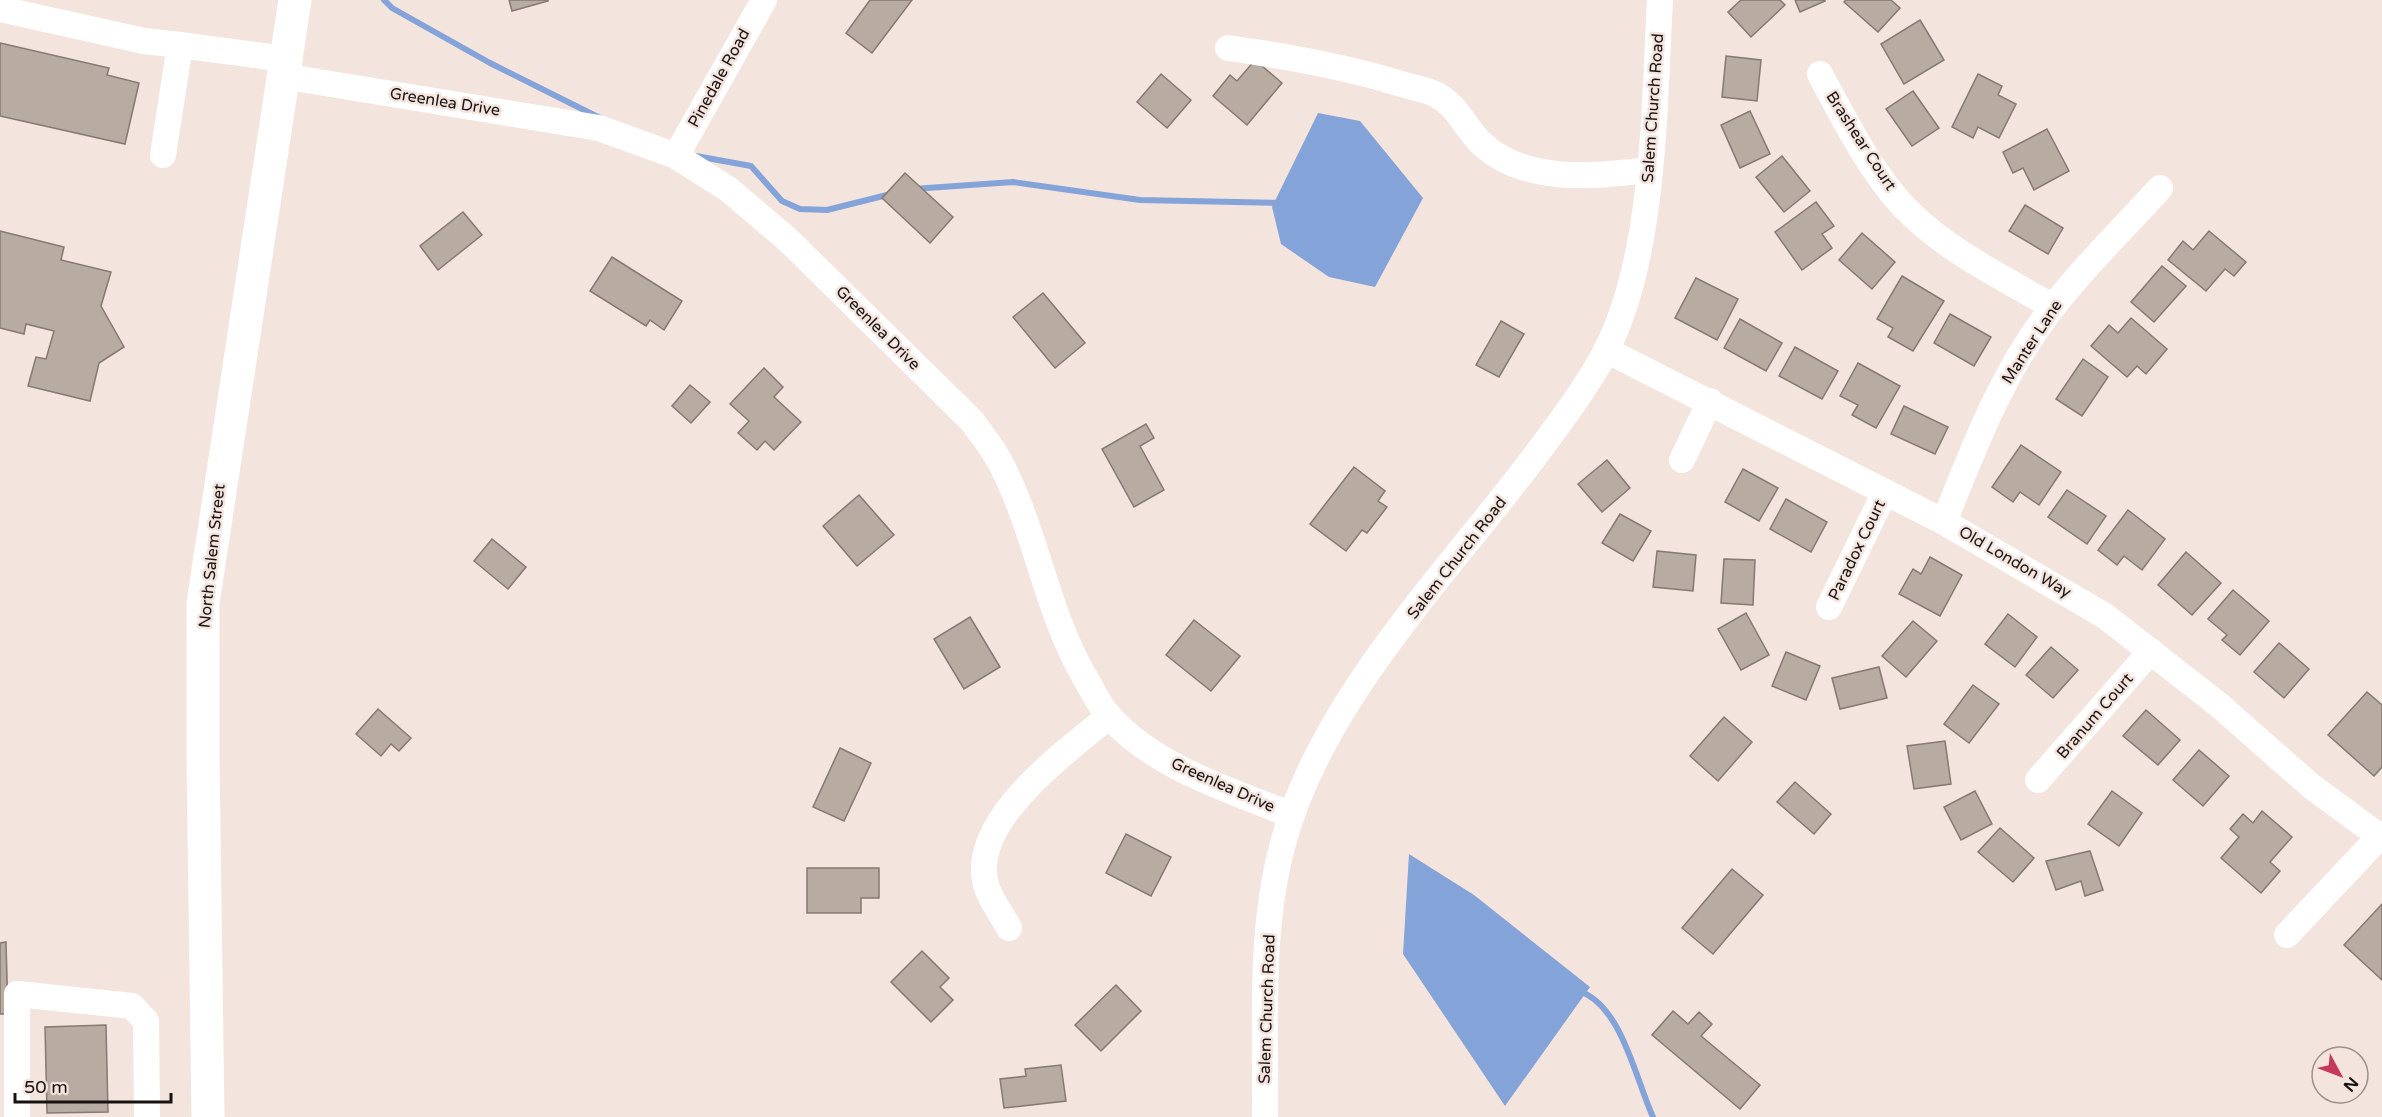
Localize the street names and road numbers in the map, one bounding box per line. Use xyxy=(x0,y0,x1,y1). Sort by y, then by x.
street label: Pinedale Road xyxy=(684,25,754,131)
street label: Salem Church Road xyxy=(1638,33,1668,183)
street label: Greenlea Drive xyxy=(388,83,502,121)
street label: Brashear Court xyxy=(1821,88,1901,194)
street label: Greenlea Drive xyxy=(832,282,924,374)
street label: Manter Lane xyxy=(1997,296,2067,388)
street label: North Salem Street xyxy=(194,483,230,629)
street label: Salem Church Road xyxy=(1403,493,1511,623)
street label: Paradox Court xyxy=(1824,496,1890,604)
street label: Old London Way xyxy=(1955,522,2075,602)
street label: Branum Court xyxy=(2052,669,2138,763)
street label: Greenlea Drive xyxy=(1168,753,1278,817)
street label: Salem Church Road xyxy=(1254,934,1280,1084)

